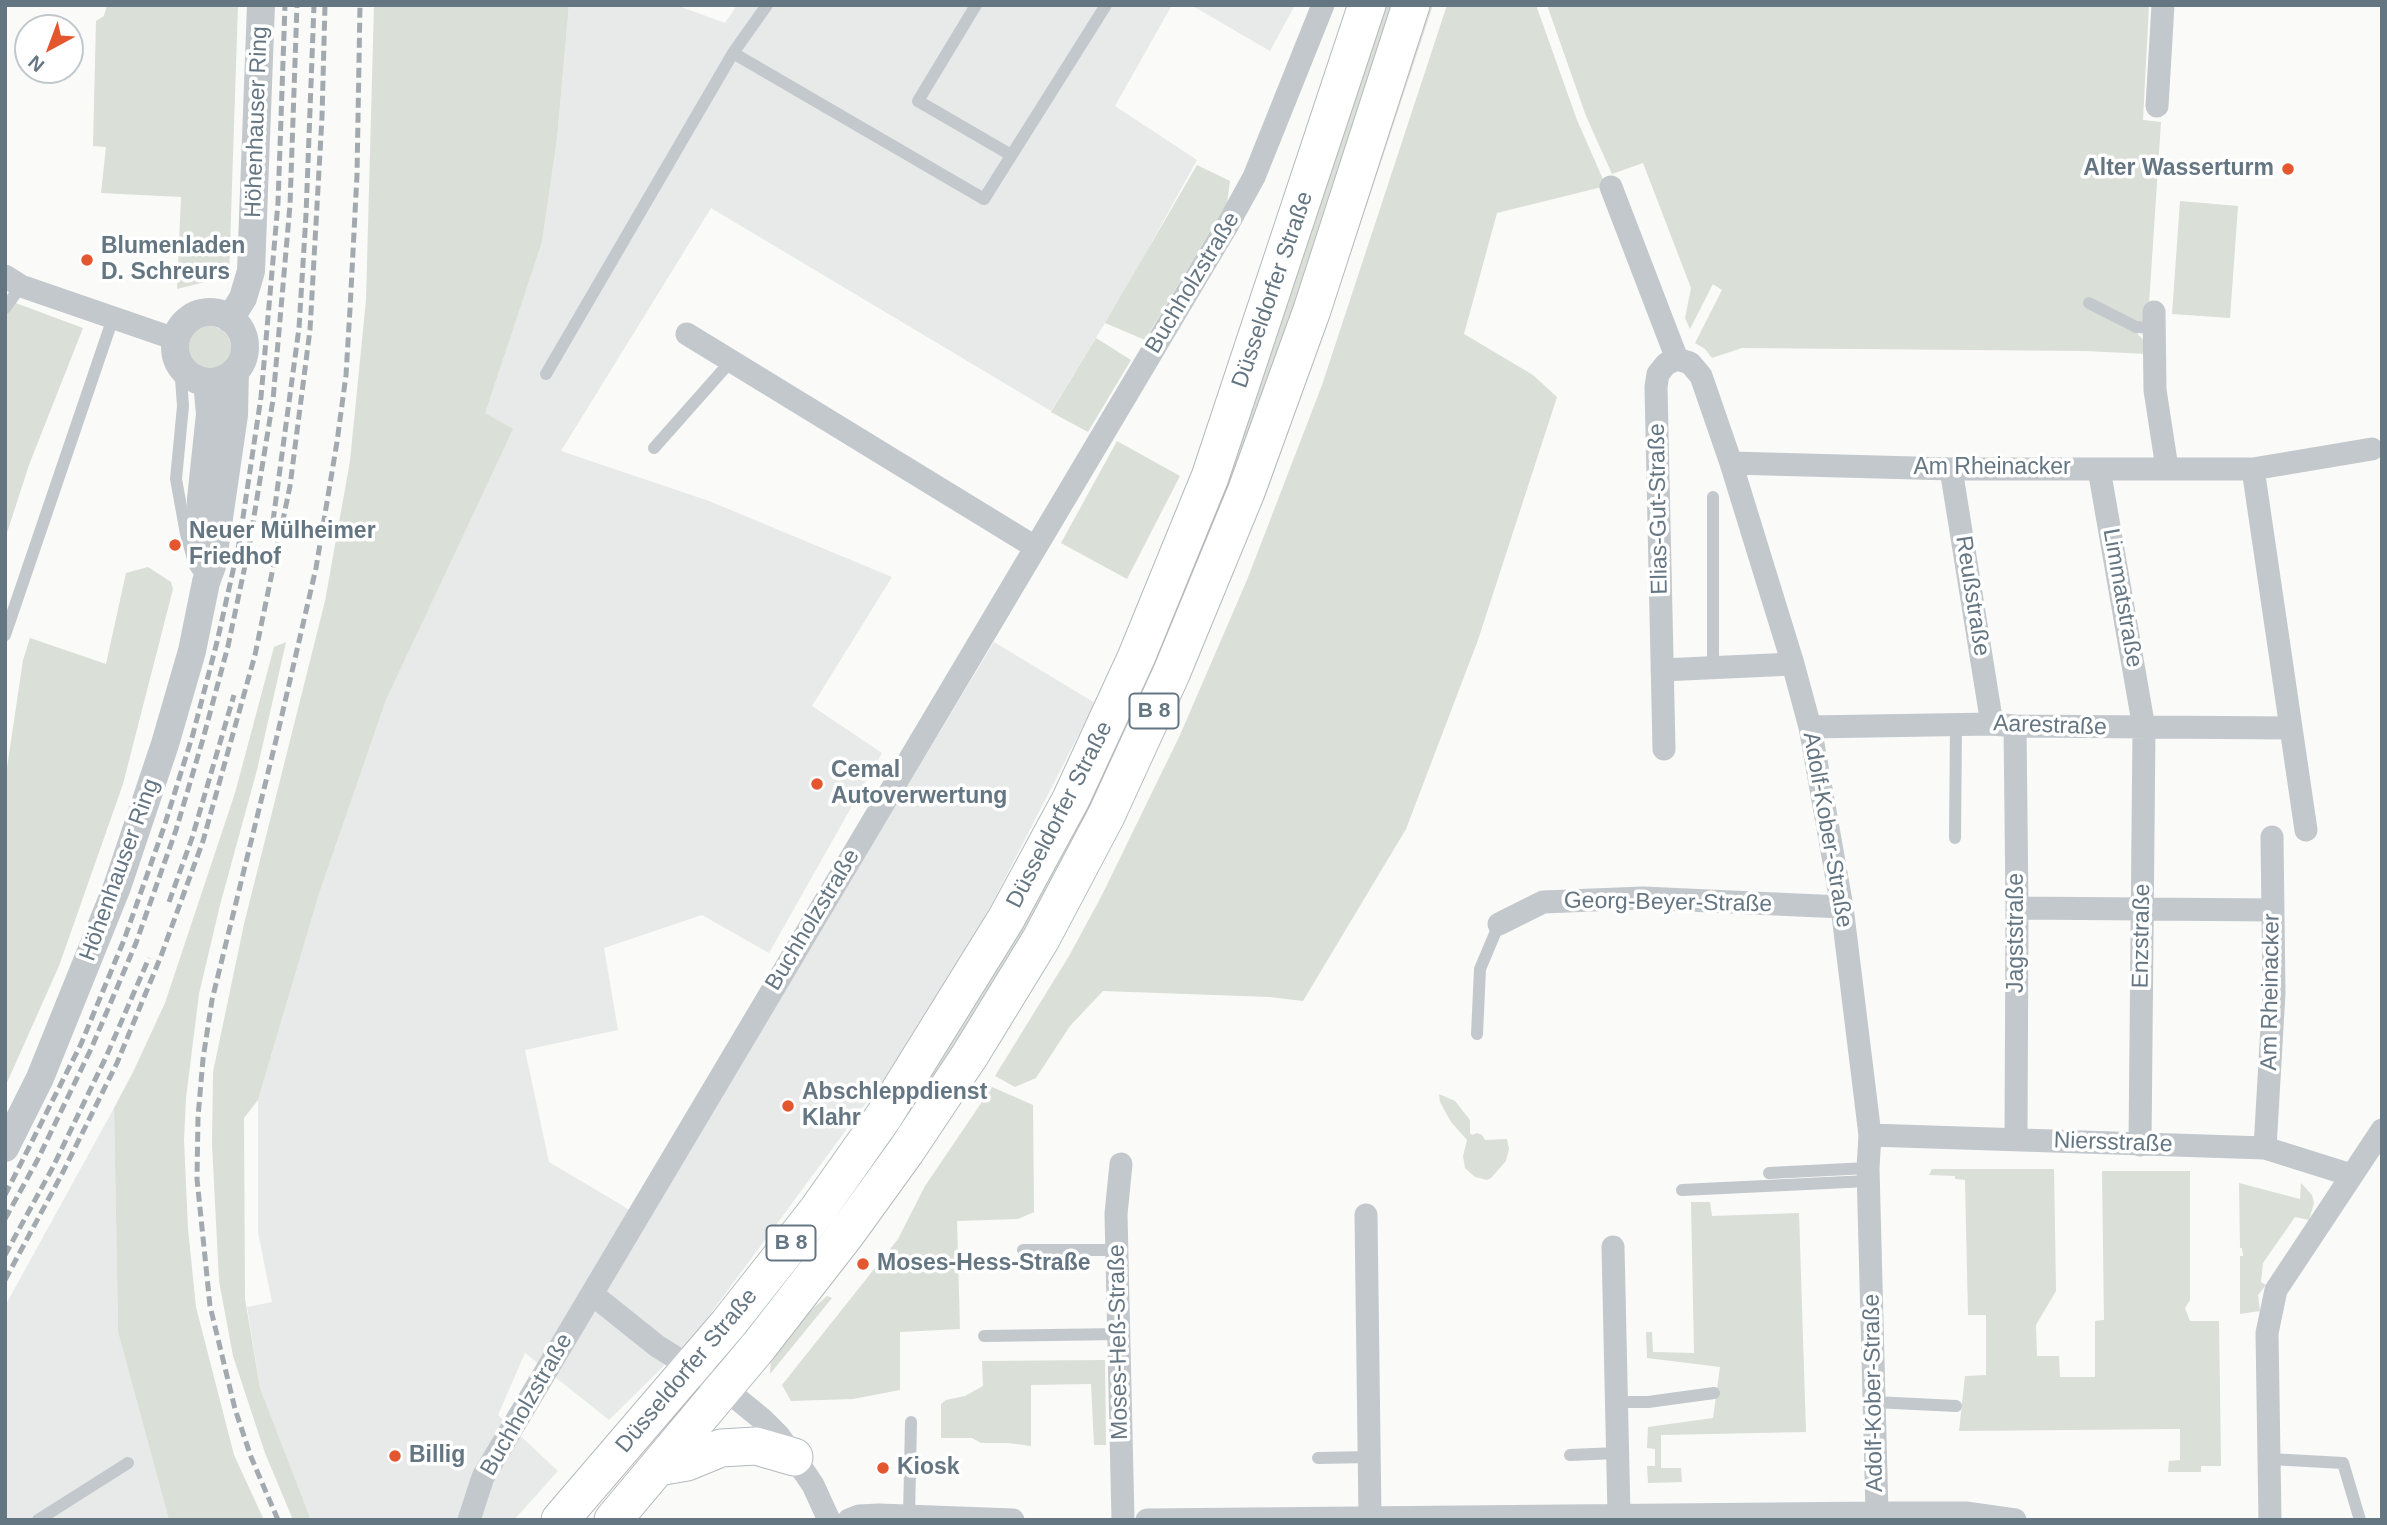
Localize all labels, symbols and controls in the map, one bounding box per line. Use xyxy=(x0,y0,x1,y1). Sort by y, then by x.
north arrow xyxy=(14,14,84,84)
street label: Höhenhauser Ring xyxy=(240,26,274,218)
text: N xyxy=(24,51,48,76)
place label: Alter Wasserturm xyxy=(2083,155,2274,183)
marker: Alter Wasserturm xyxy=(2280,161,2296,177)
street label: Düsseldorfer Straße xyxy=(1226,188,1320,392)
street label: Buchholzstraße xyxy=(1140,207,1246,359)
place label: Blumenladen D. Schreurs xyxy=(101,233,245,287)
marker: Blumenladen D. Schreurs xyxy=(79,252,95,268)
street label: Elias-Gut-Straße xyxy=(1644,423,1674,595)
street label: Am Rheinacker xyxy=(1913,454,2071,482)
place label: Neuer Mülheimer Friedhof xyxy=(189,518,376,572)
street label: Limmatstraße xyxy=(2096,526,2148,670)
street label: Reußstraße xyxy=(1949,534,1995,658)
marker: Neuer Mülheimer Friedhof xyxy=(167,537,183,553)
road number: B 8 xyxy=(1130,694,1178,728)
street label: Aarestraße xyxy=(1993,710,2107,742)
street label: Düsseldorfer Straße xyxy=(1001,717,1119,913)
street label: Adolf-Kober-Straße xyxy=(1796,730,1858,930)
place label: Cemal Autoverwertung xyxy=(831,757,1007,811)
street label: Höhenhauser Ring xyxy=(74,775,166,965)
marker: Cemal Autoverwertung xyxy=(809,776,825,792)
street label: Buchholzstraße xyxy=(760,844,866,996)
street label: Jagststraße xyxy=(2003,873,2031,993)
street label: Enzstraße xyxy=(2127,883,2157,989)
street label: Georg-Beyer-Straße xyxy=(1564,887,1772,919)
street label: Am Rheinacker xyxy=(2256,913,2286,1071)
place label: Abschleppdienst Klahr xyxy=(802,1079,987,1133)
marker: Abschleppdienst Klahr xyxy=(780,1098,796,1114)
street label: Niersstraße xyxy=(2053,1127,2173,1159)
road number: B 8 xyxy=(766,1226,816,1260)
street label: Moses-Heß-Straße xyxy=(1103,1244,1135,1440)
place label: Moses-Hess-Straße xyxy=(877,1250,1090,1278)
marker: Moses-Hess-Straße xyxy=(855,1256,871,1272)
street label: Düsseldorfer Straße xyxy=(610,1283,764,1459)
street label: Adolf-Kober-Straße xyxy=(1858,1294,1890,1492)
street label: Buchholzstraße xyxy=(475,1329,579,1481)
place label: Billig xyxy=(409,1442,465,1470)
marker: Billig xyxy=(387,1448,403,1464)
place label: Kiosk xyxy=(897,1454,960,1482)
marker: Kiosk xyxy=(875,1460,891,1476)

